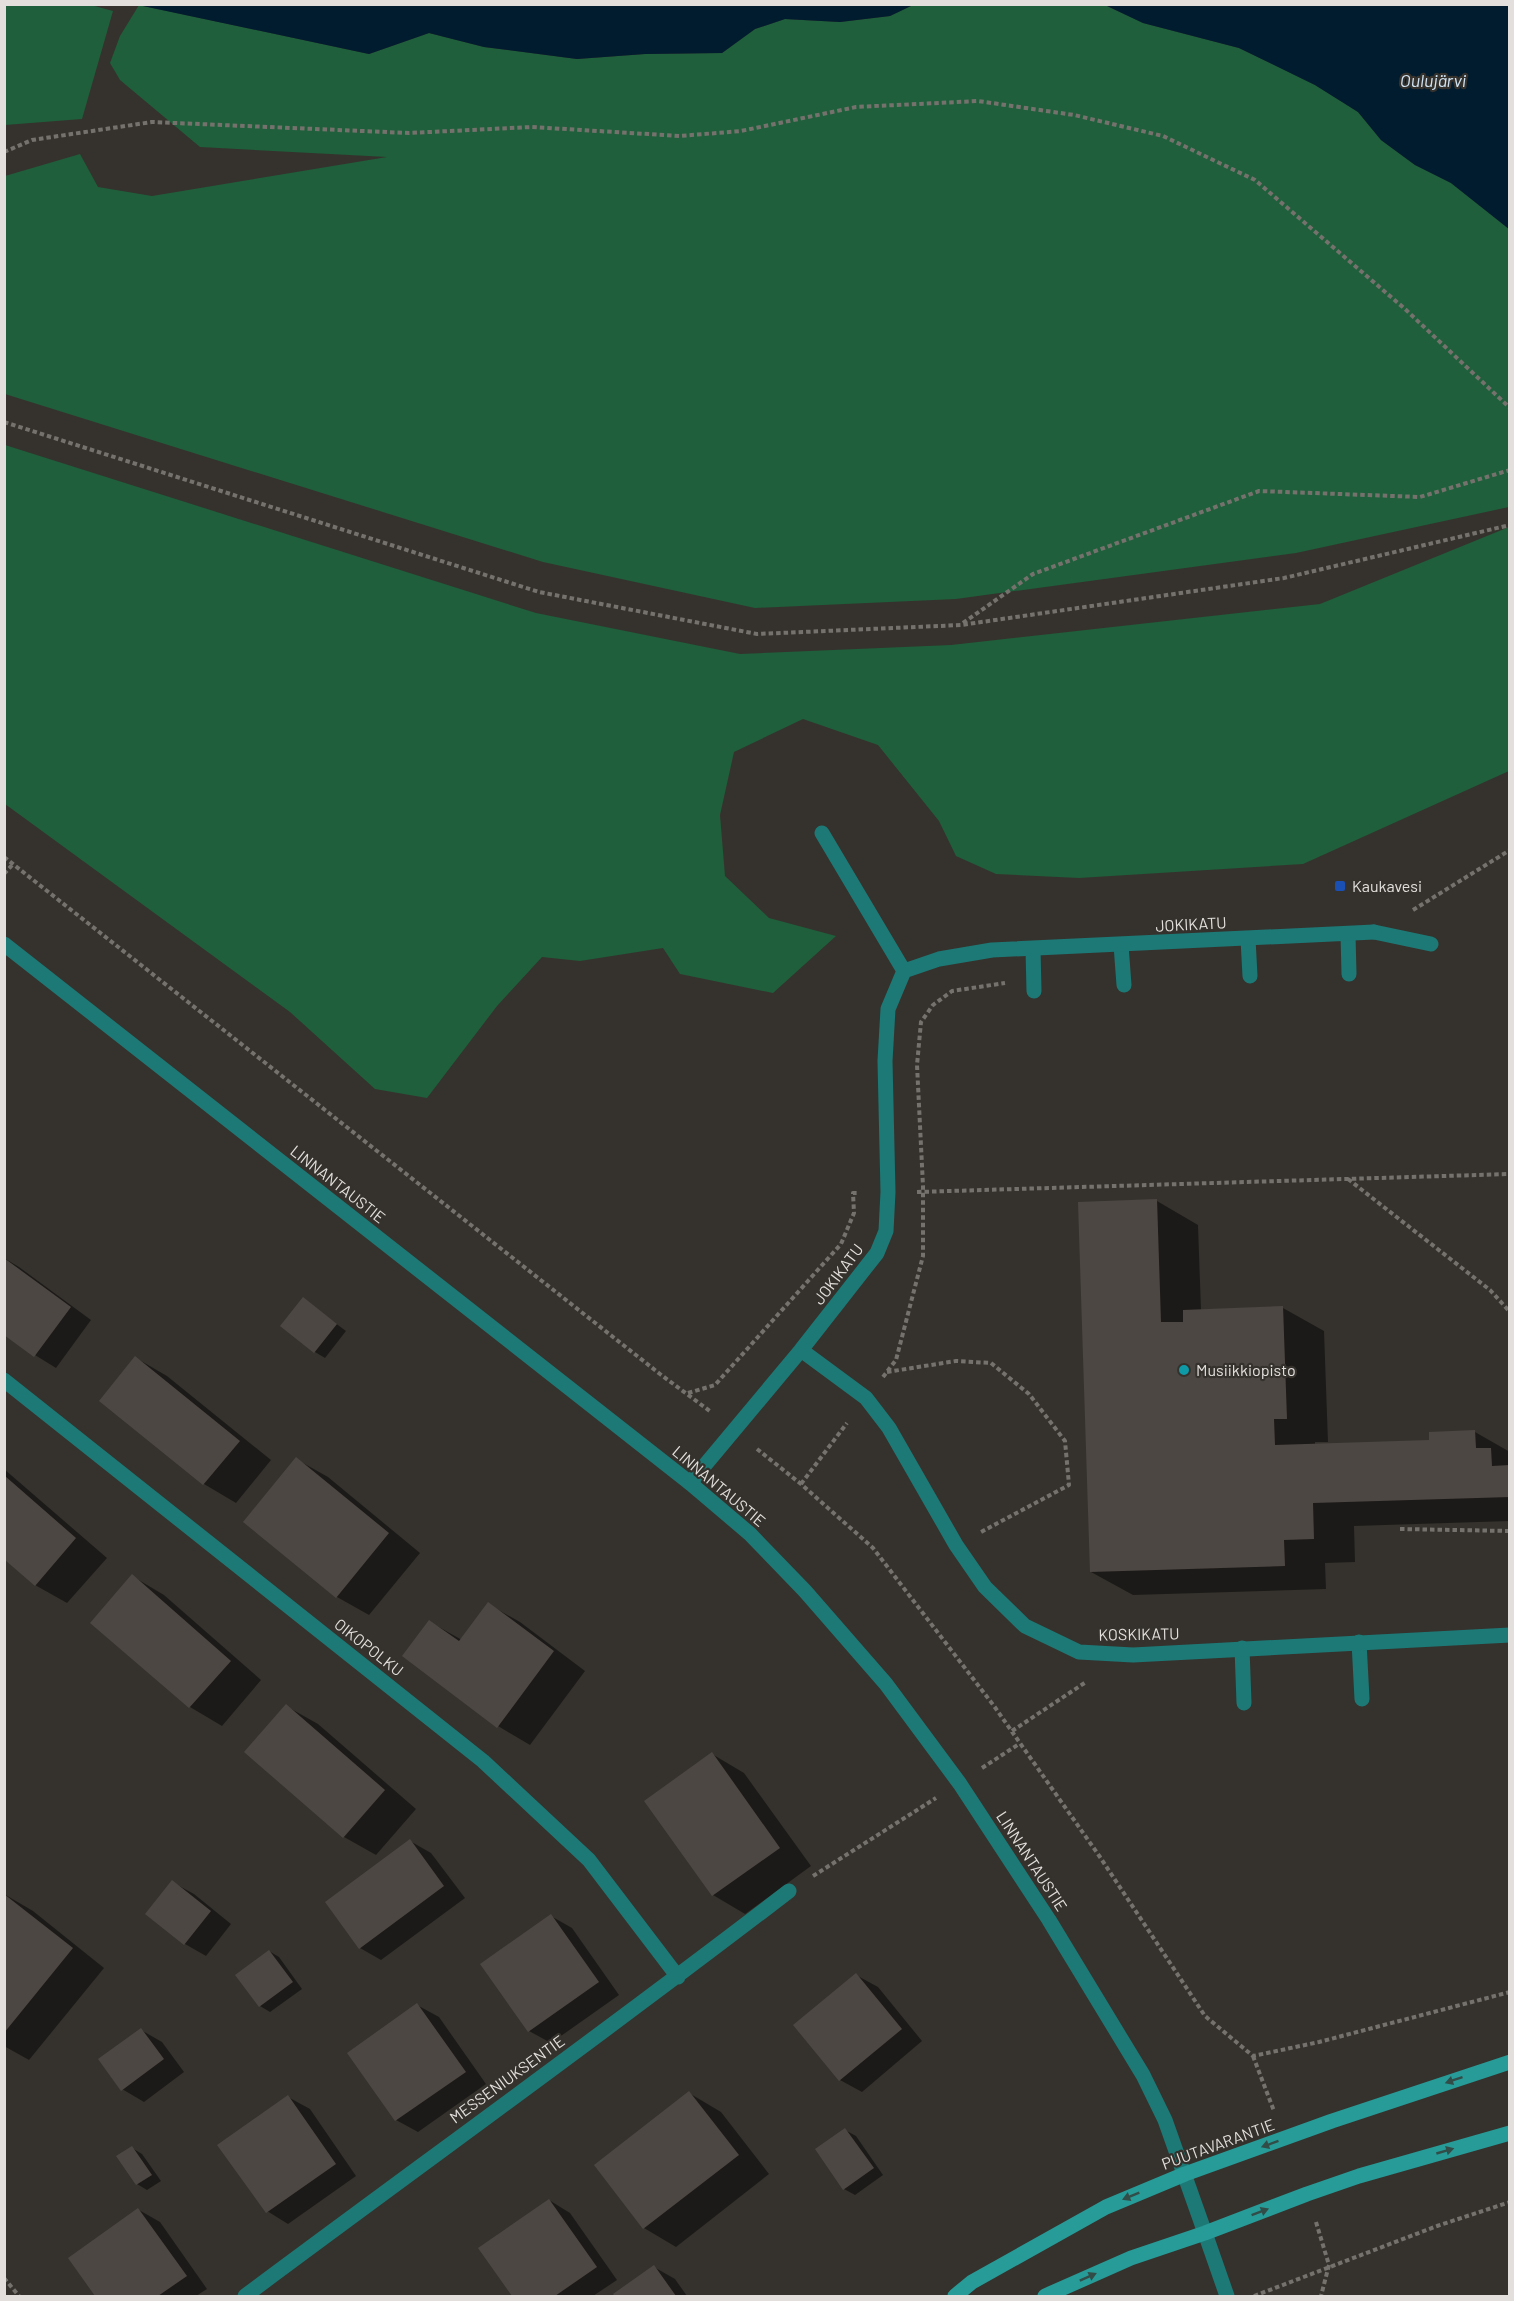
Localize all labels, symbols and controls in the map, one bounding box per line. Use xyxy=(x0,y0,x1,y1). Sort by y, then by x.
water label: Oulujärvi xyxy=(1400,69,1467,91)
place label: Kaukavesi xyxy=(1352,876,1422,895)
marker: Kaukavesi xyxy=(1333,879,1347,893)
street label: JOKIKATU xyxy=(1155,912,1227,935)
street label: LINNANTAUSTIE xyxy=(287,1141,390,1227)
street label: JOKIKATU xyxy=(809,1240,867,1308)
place label: Musiikkiopisto xyxy=(1196,1360,1296,1379)
marker: Musiikkiopisto xyxy=(1177,1363,1191,1377)
street label: LINNANTAUSTIE xyxy=(669,1441,770,1530)
street label: OIKOPOLKU xyxy=(331,1614,408,1679)
street label: KOSKIKATU xyxy=(1098,1623,1180,1644)
street label: LINNANTAUSTIE xyxy=(993,1807,1072,1914)
street label: MESSENIUKSENTIE xyxy=(446,2031,568,2127)
one-way arrow xyxy=(1445,2075,1463,2085)
street label: PUUTAVARANTIE xyxy=(1159,2114,1277,2173)
one-way arrow xyxy=(1261,2139,1279,2149)
one-way arrow xyxy=(1436,2146,1454,2155)
one-way arrow xyxy=(1122,2192,1140,2201)
one-way arrow xyxy=(1251,2207,1269,2216)
one-way arrow xyxy=(1080,2272,1098,2282)

